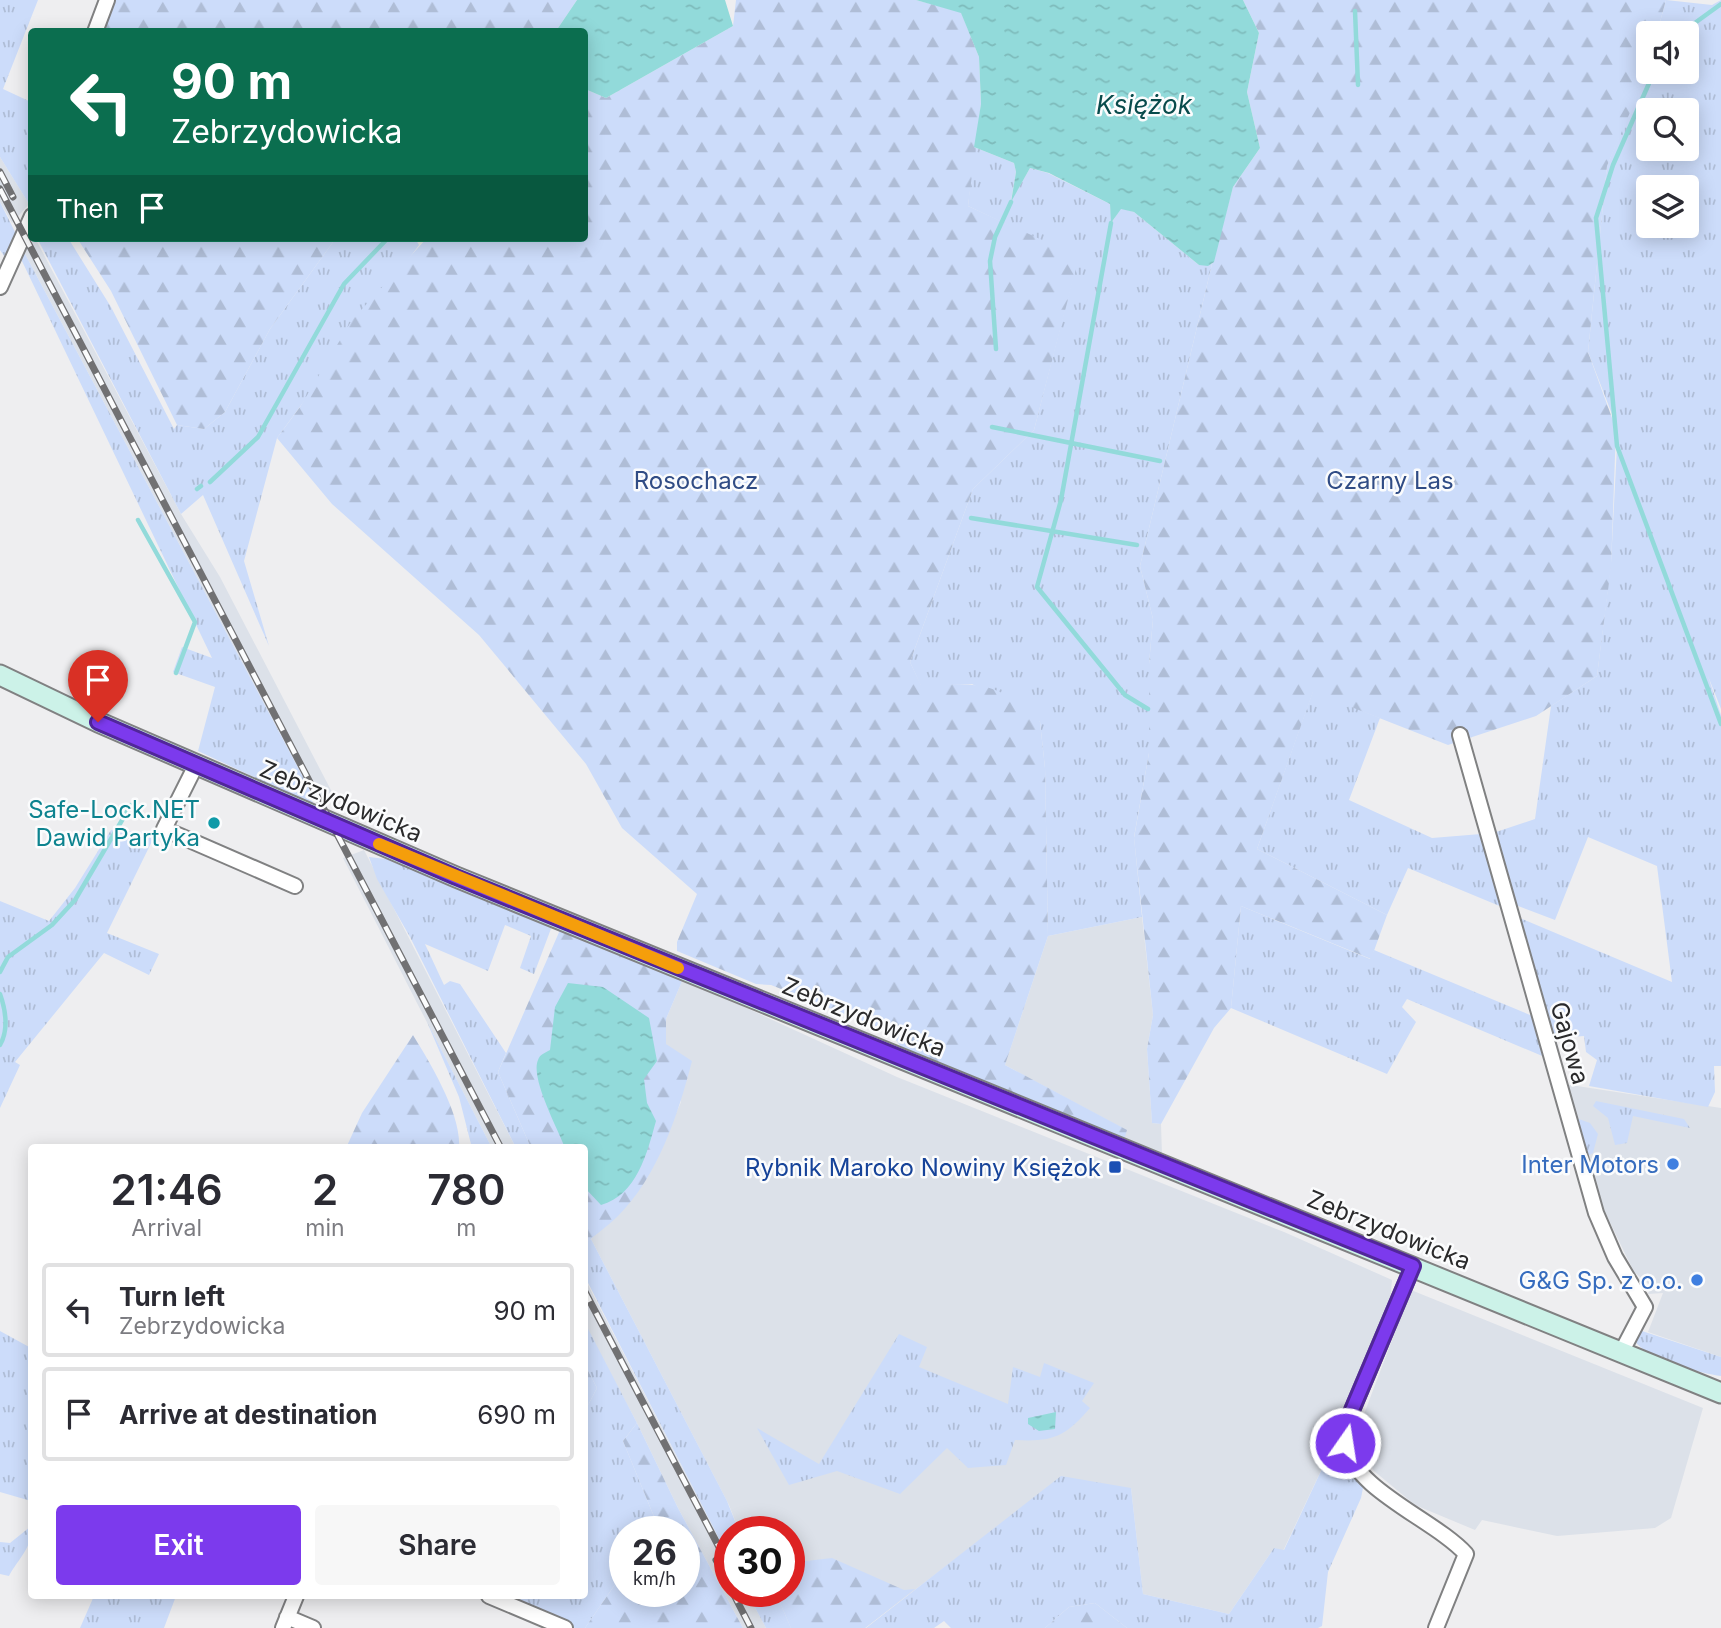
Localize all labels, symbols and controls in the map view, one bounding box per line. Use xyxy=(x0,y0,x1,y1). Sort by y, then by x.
map controls xyxy=(1636,21,1699,238)
button: sound xyxy=(1636,21,1699,84)
text: 90 m xyxy=(171,52,292,111)
icon: left xyxy=(56,56,147,147)
water label: Księżok xyxy=(1096,89,1193,120)
button: search xyxy=(1636,98,1699,161)
text: Zebrzydowicka xyxy=(171,112,402,151)
button: layers xyxy=(1636,175,1699,238)
icon: arrive xyxy=(133,189,171,227)
text: Then xyxy=(56,193,119,224)
park label: Rosochacz xyxy=(634,466,758,495)
park label: Czarny Las xyxy=(1326,466,1454,495)
pin xyxy=(68,650,128,722)
icon: arrive xyxy=(79,661,117,699)
street label: Zebrzydowicka xyxy=(255,754,427,848)
place label: Safe-Lock.NET Dawid Partyka xyxy=(28,795,200,852)
marker: Safe-Lock.NET Dawid Partyka xyxy=(206,815,222,831)
street label: Zebrzydowicka xyxy=(778,971,950,1063)
street label: Gajowa xyxy=(1544,998,1596,1088)
place label: Inter Motors xyxy=(1521,1150,1659,1179)
place label: Rybnik Maroko Nowiny Księżok xyxy=(745,1153,1101,1182)
marker: Inter Motors xyxy=(1665,1156,1681,1172)
marker: Rybnik Maroko Nowiny Księżok xyxy=(1107,1159,1123,1175)
text: 21:46 xyxy=(111,1164,223,1215)
text: 2 xyxy=(312,1164,338,1215)
text: 780 xyxy=(427,1164,505,1215)
street label: Zebrzydowicka xyxy=(1303,1184,1475,1276)
text: Arrival xyxy=(131,1214,202,1242)
text: min xyxy=(305,1214,345,1242)
text: m xyxy=(456,1214,476,1242)
place label: G&G Sp. z o.o. xyxy=(1519,1266,1683,1295)
marker: G&G Sp. z o.o. xyxy=(1689,1272,1705,1288)
text: Turn left xyxy=(119,1281,225,1312)
icon: left xyxy=(60,1291,98,1329)
text: 90 m xyxy=(493,1295,556,1326)
text: Zebrzydowicka xyxy=(119,1312,285,1340)
icon: arrive xyxy=(60,1395,98,1433)
text: Arrive at destination xyxy=(119,1399,378,1430)
text: 690 m xyxy=(477,1399,556,1430)
position arrow xyxy=(1308,1406,1382,1480)
button: Exit xyxy=(56,1505,301,1585)
button: Share xyxy=(315,1505,560,1585)
speed limit sign: 30 xyxy=(714,1516,805,1607)
text: 26 xyxy=(632,1531,677,1573)
text: km/h xyxy=(633,1568,676,1589)

